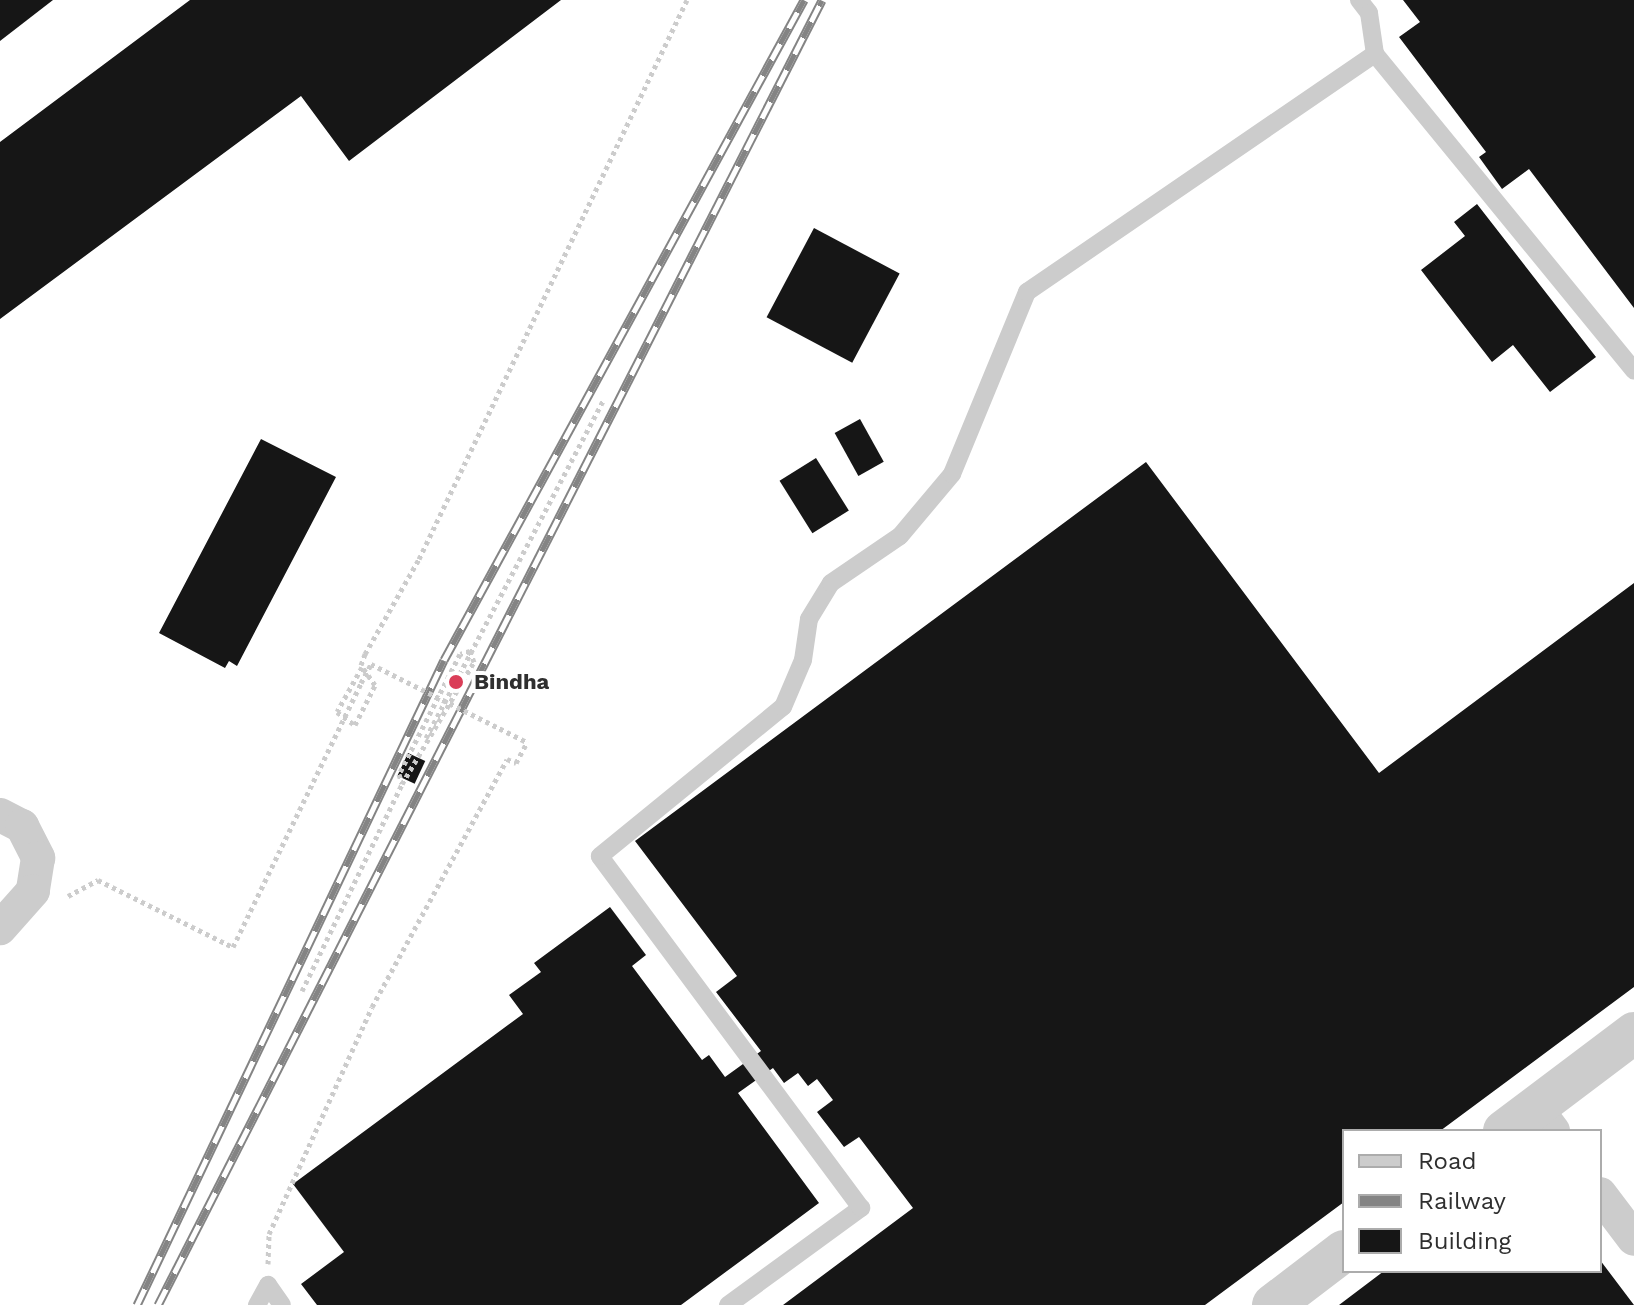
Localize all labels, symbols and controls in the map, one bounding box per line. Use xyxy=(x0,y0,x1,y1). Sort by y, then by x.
place label: Bindha xyxy=(474,669,549,695)
marker: Bindha xyxy=(445,671,467,693)
legend xyxy=(1342,1129,1602,1273)
text: Road xyxy=(1418,1147,1477,1175)
text: Railway xyxy=(1418,1187,1506,1215)
text: Building xyxy=(1418,1227,1511,1255)

